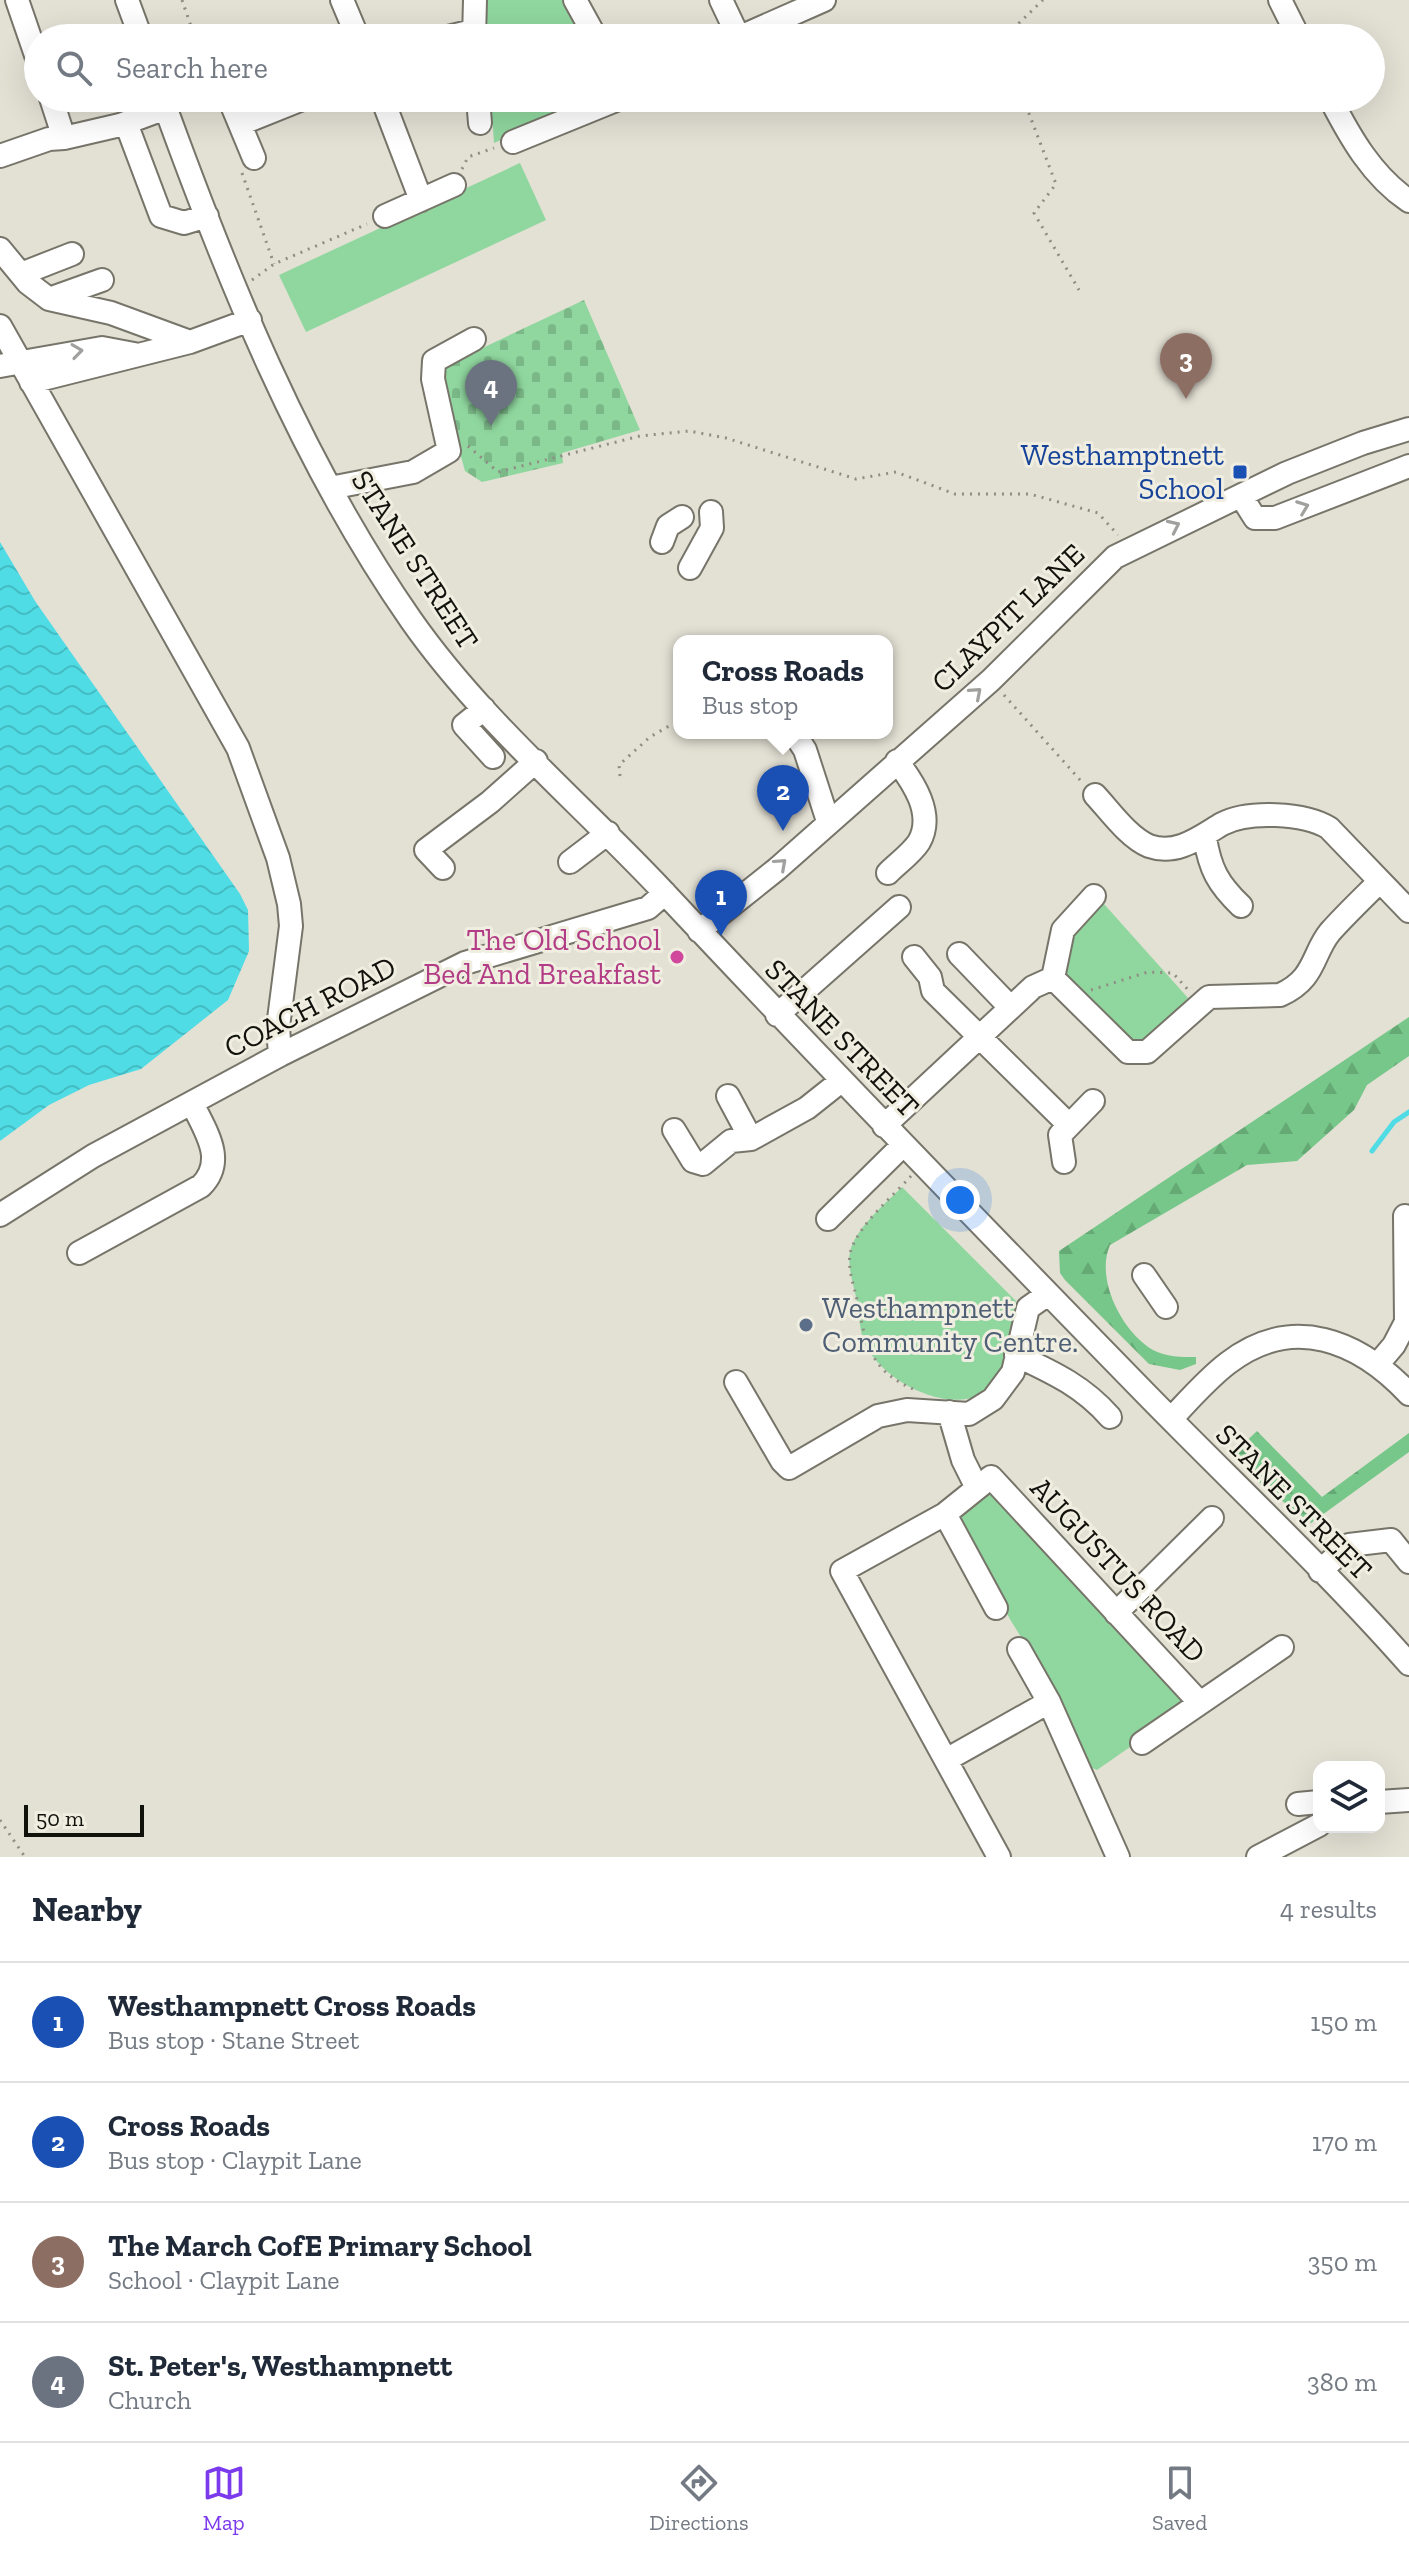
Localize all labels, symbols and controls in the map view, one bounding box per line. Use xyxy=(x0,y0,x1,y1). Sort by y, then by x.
search box xyxy=(24,24,1385,112)
icon: search xyxy=(52,46,96,90)
text: Search here xyxy=(116,50,268,86)
pin: 3 xyxy=(1160,333,1212,399)
one-way arrow xyxy=(70,343,84,360)
pin: 4 xyxy=(465,360,517,426)
place label: Westhamptnett School xyxy=(1021,437,1224,507)
marker: Westhamptnett School xyxy=(1231,463,1249,481)
street label: STANE STREET xyxy=(344,464,486,656)
one-way arrow xyxy=(1296,500,1310,517)
one-way arrow xyxy=(1165,520,1180,536)
street label: CLAYPIT LANE xyxy=(924,536,1092,700)
popup xyxy=(673,635,893,739)
text: Cross Roads xyxy=(702,653,864,689)
one-way arrow xyxy=(967,688,982,702)
text: Bus stop xyxy=(702,689,798,721)
pin: 2 xyxy=(757,765,809,831)
one-way arrow xyxy=(772,860,787,874)
pin: 1 xyxy=(695,870,747,936)
place label: The Old School Bed And Breakfast xyxy=(423,922,661,992)
street label: COACH ROAD xyxy=(218,948,402,1066)
marker: The Old School Bed And Breakfast xyxy=(668,948,686,966)
street label: STANE STREET xyxy=(758,951,926,1125)
your location xyxy=(940,1180,980,1220)
place label: Westhampnett Community Centre. xyxy=(822,1290,1078,1360)
marker: Westhampnett Community Centre. xyxy=(797,1316,815,1334)
street label: STANE STREET xyxy=(1208,1416,1380,1588)
street label: AUGUSTUS ROAD xyxy=(1023,1470,1213,1670)
map controls xyxy=(1313,1761,1385,1833)
button: layers xyxy=(1313,1761,1385,1833)
scale bar xyxy=(24,1801,144,1837)
text: 50 m xyxy=(36,1805,84,1832)
text: Nearby xyxy=(32,1889,142,1930)
text: 4 results xyxy=(1280,1893,1377,1925)
text: Westhampnett Cross Roads xyxy=(108,1988,476,2024)
text: 1 xyxy=(53,2006,63,2038)
text: 150 m xyxy=(1310,2006,1377,2038)
text: Bus stop · Stane Street xyxy=(108,2024,359,2056)
text: Cross Roads xyxy=(108,2108,270,2144)
text: 2 xyxy=(51,2126,65,2158)
text: 170 m xyxy=(1312,2126,1377,2158)
text: Bus stop · Claypit Lane xyxy=(108,2144,362,2176)
text: The March CofE Primary School xyxy=(108,2228,532,2264)
text: 3 xyxy=(51,2246,65,2278)
text: 350 m xyxy=(1308,2246,1377,2278)
text: School · Claypit Lane xyxy=(108,2264,340,2296)
text: St. Peter's, Westhampnett xyxy=(108,2348,452,2384)
text: 4 xyxy=(51,2366,65,2398)
text: 380 m xyxy=(1307,2366,1377,2398)
text: Church xyxy=(108,2384,191,2416)
tab: Map xyxy=(202,2461,246,2536)
tab: Directions xyxy=(649,2461,749,2536)
tab: Saved xyxy=(1152,2461,1207,2536)

